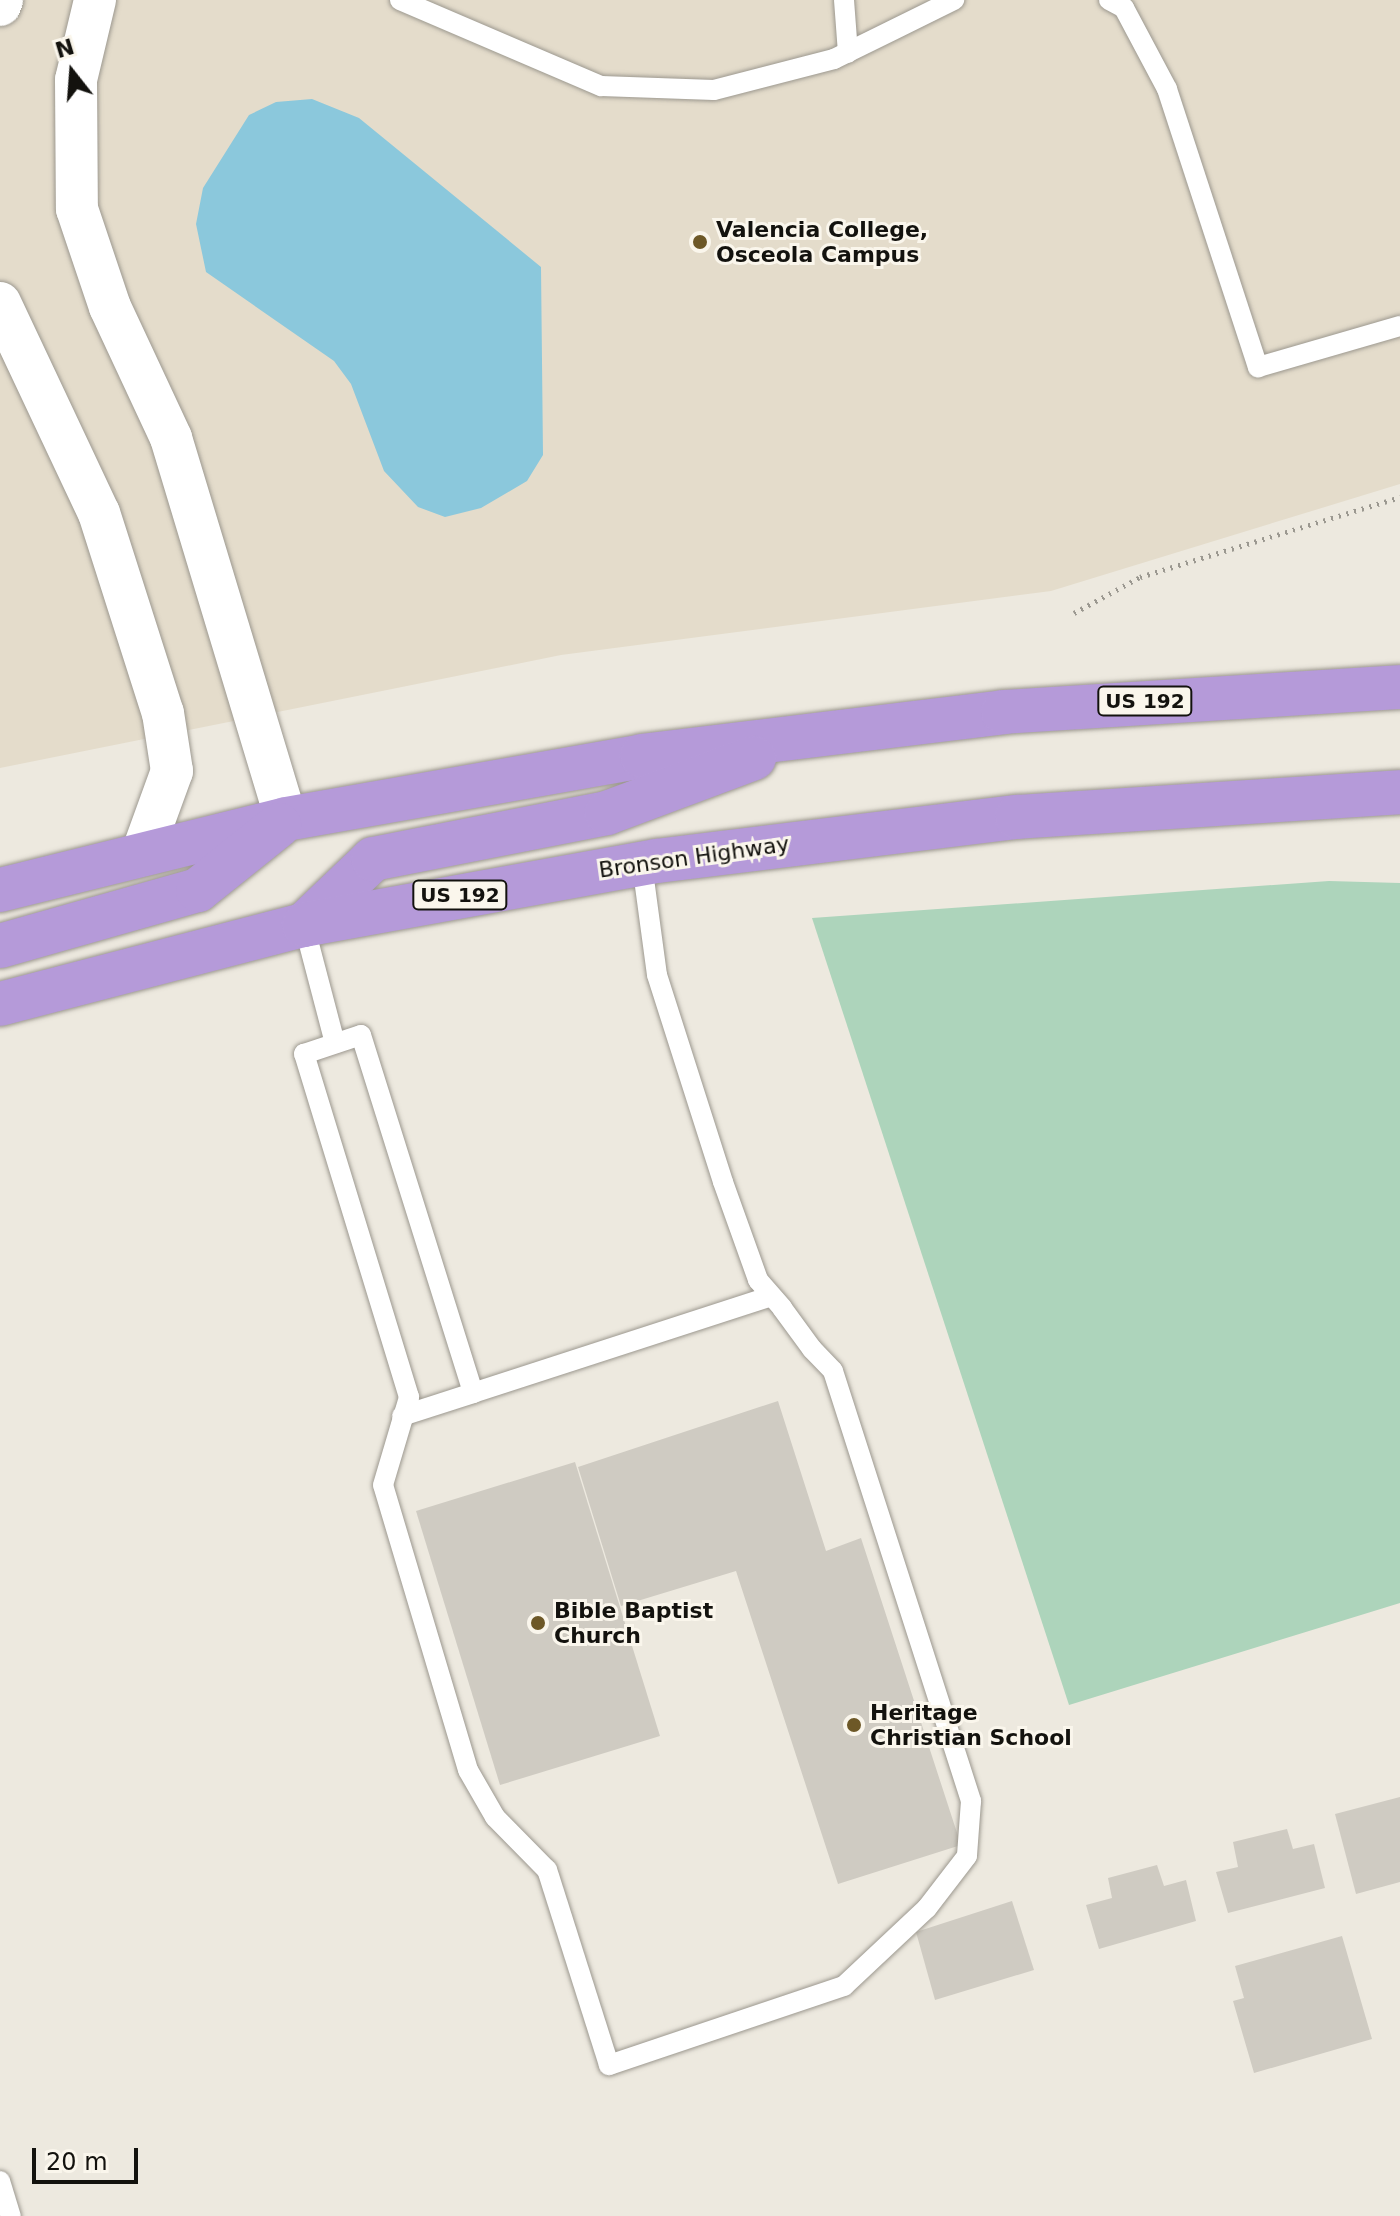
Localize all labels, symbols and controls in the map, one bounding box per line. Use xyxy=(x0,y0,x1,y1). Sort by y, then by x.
north arrow xyxy=(32,32,112,112)
text: N xyxy=(52,34,77,63)
place label: Valencia College, Osceola Campus xyxy=(716,216,928,268)
marker: Valencia College, Osceola Campus xyxy=(691,233,709,251)
road number: US 192 xyxy=(1097,685,1193,717)
street label: Bronson Highway xyxy=(597,831,791,883)
road number: US 192 xyxy=(412,879,508,911)
place label: Bible Baptist Church xyxy=(554,1597,713,1648)
marker: Bible Baptist Church xyxy=(529,1614,547,1632)
place label: Heritage Christian School xyxy=(870,1699,1072,1750)
marker: Heritage Christian School xyxy=(845,1716,863,1734)
scale bar xyxy=(36,2132,142,2182)
text: 20 m xyxy=(46,2148,108,2176)

